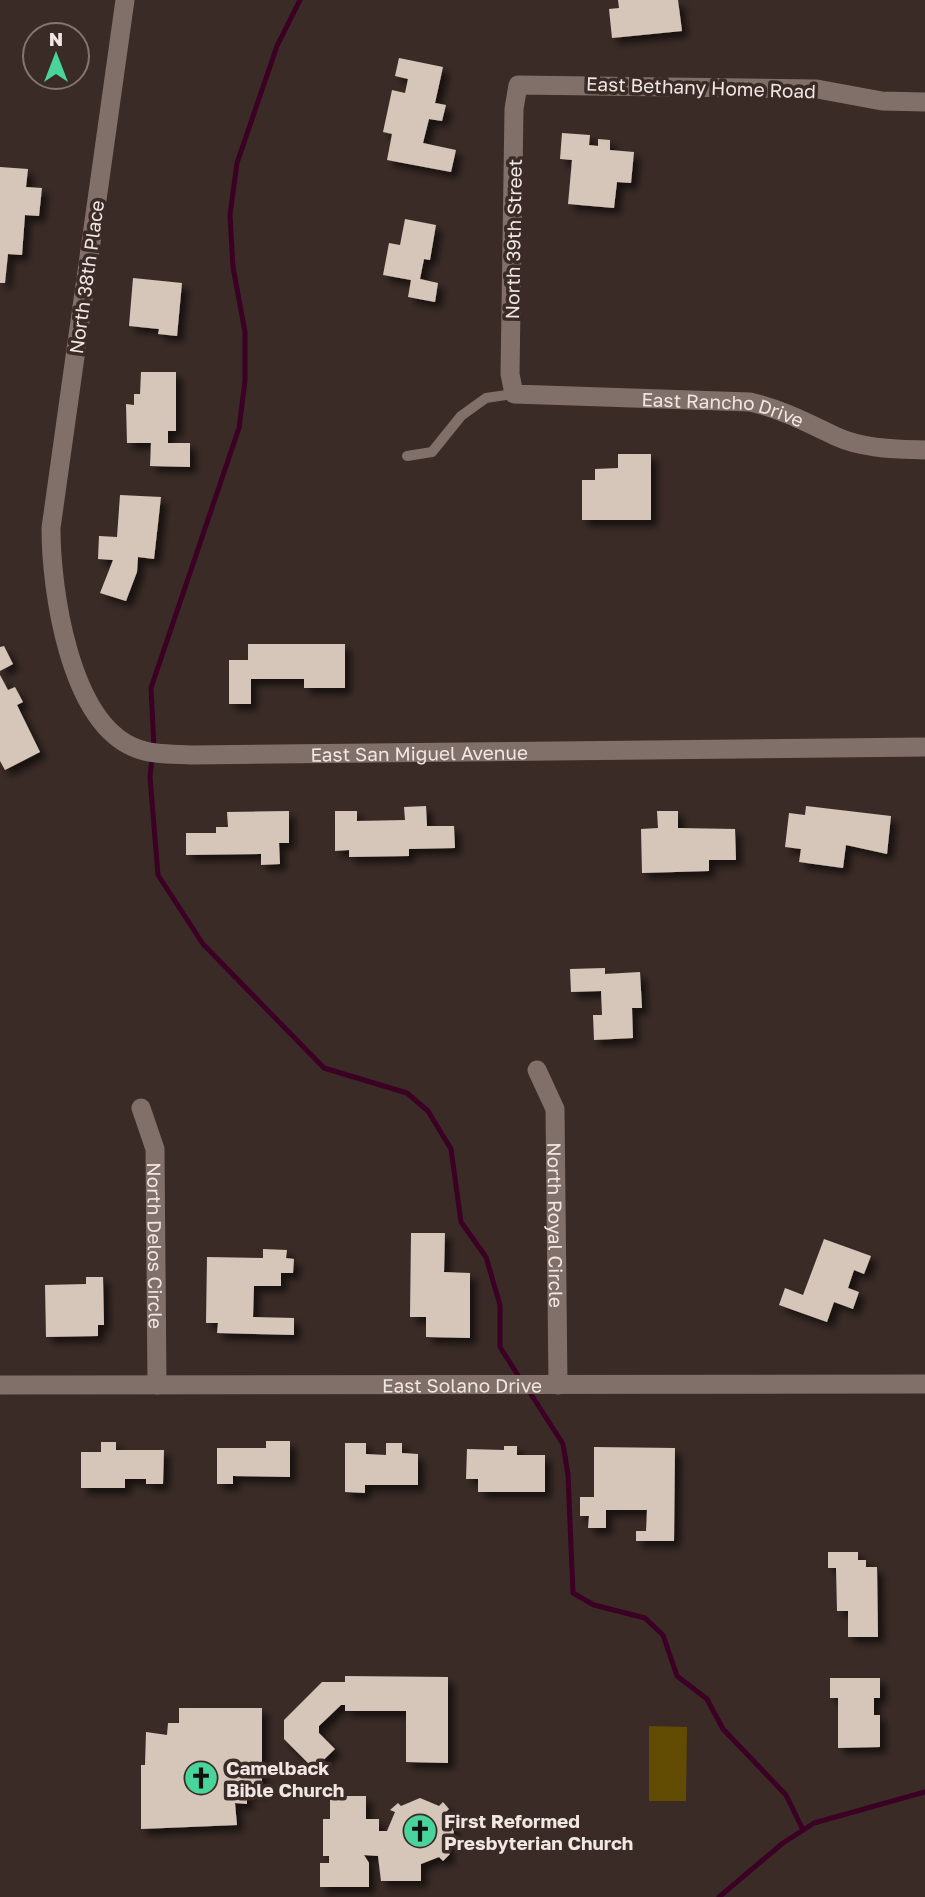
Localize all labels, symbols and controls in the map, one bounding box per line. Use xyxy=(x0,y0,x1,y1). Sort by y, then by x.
north arrow xyxy=(21,21,91,91)
text: N xyxy=(49,27,63,50)
street label: East Bethany Home Road xyxy=(586,71,816,103)
street label: North 39th Street xyxy=(500,159,526,319)
street label: North 38th Place xyxy=(64,199,108,355)
street label: East Rancho Drive xyxy=(641,387,808,431)
street label: East San Miguel Avenue xyxy=(310,740,528,765)
street label: North Royal Circle xyxy=(544,1142,569,1308)
street label: North Delos Circle xyxy=(144,1162,168,1329)
street label: East Solano Drive xyxy=(382,1373,542,1396)
place label: Camelback Bible Church xyxy=(226,1756,344,1801)
church icon: Camelback Bible Church xyxy=(182,1759,220,1797)
place label: First Reformed Presbyterian Church xyxy=(444,1809,633,1854)
church icon: First Reformed Presbyterian Church xyxy=(401,1812,439,1850)

